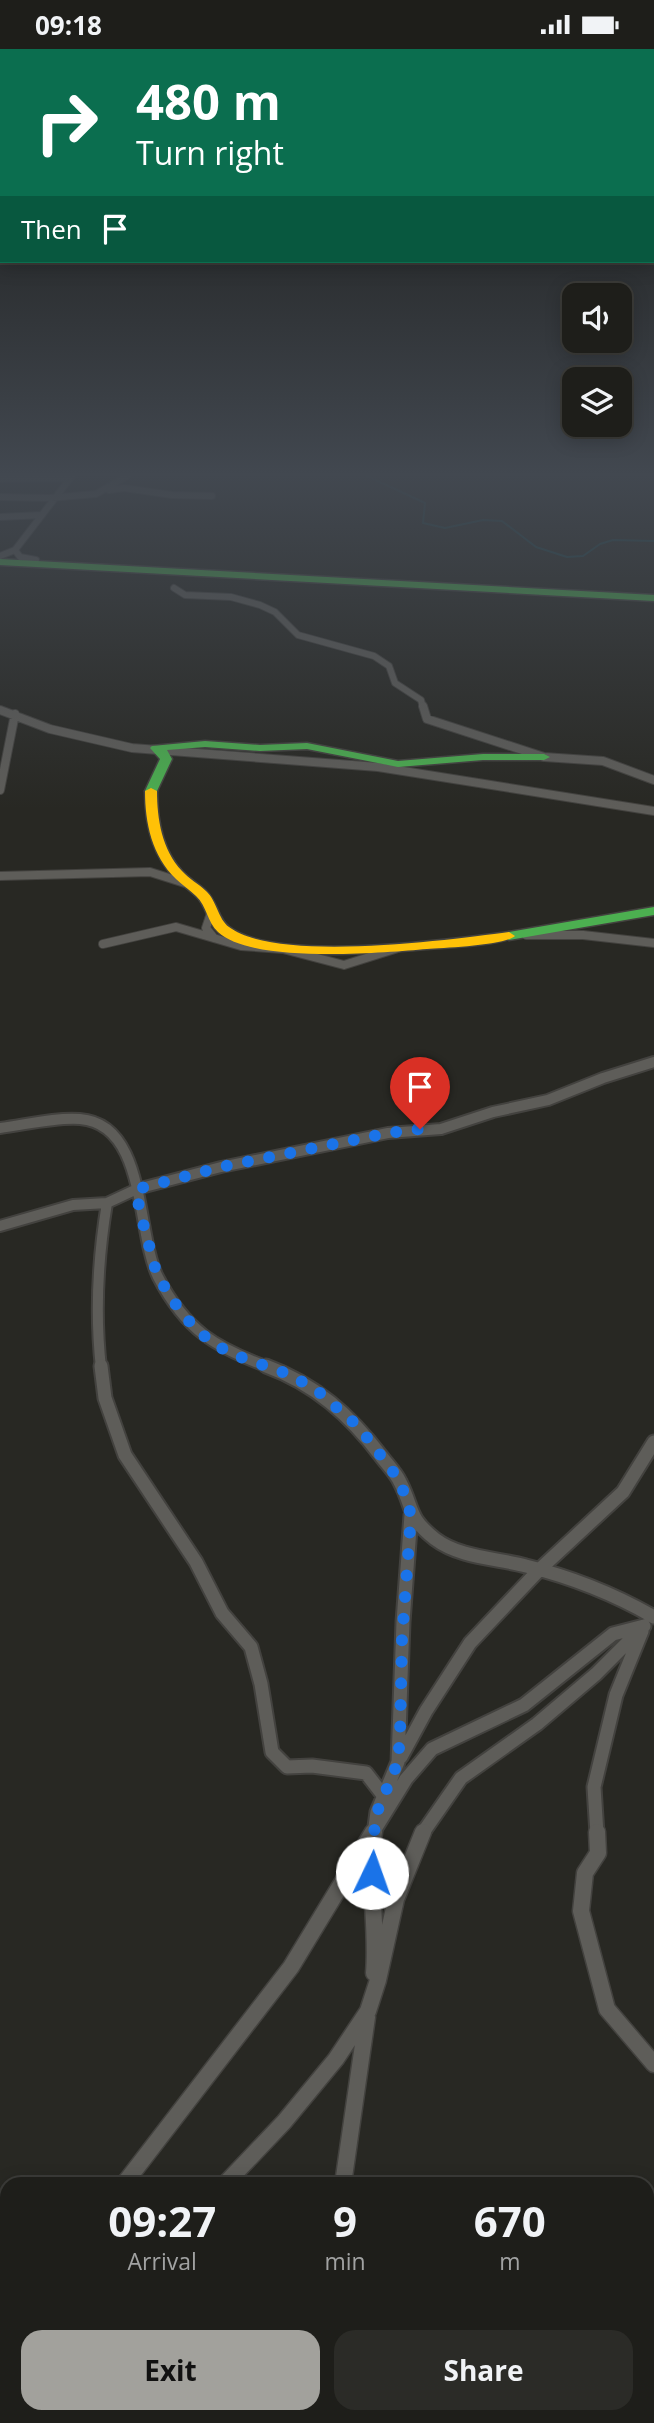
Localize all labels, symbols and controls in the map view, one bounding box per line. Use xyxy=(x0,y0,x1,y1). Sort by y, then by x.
text: 09:18 xyxy=(35,7,102,43)
text: 480 m xyxy=(136,68,281,134)
icon: right xyxy=(21,77,112,168)
text: Turn right xyxy=(136,131,284,174)
icon: arrive xyxy=(96,210,134,248)
text: Then xyxy=(21,211,82,247)
map controls xyxy=(562,283,632,437)
button: sound xyxy=(562,283,632,353)
button: layers xyxy=(562,367,632,437)
pin xyxy=(390,1057,450,1129)
icon: arrive xyxy=(401,1068,439,1106)
position arrow xyxy=(335,1836,409,1910)
text: 09:27 xyxy=(108,2192,216,2249)
text: 9 xyxy=(333,2192,357,2249)
text: 670 xyxy=(474,2192,546,2249)
text: Arrival xyxy=(128,2245,197,2277)
text: min xyxy=(324,2245,366,2277)
text: m xyxy=(499,2245,520,2277)
button: Exit xyxy=(21,2330,320,2410)
button: Share xyxy=(334,2330,633,2410)

